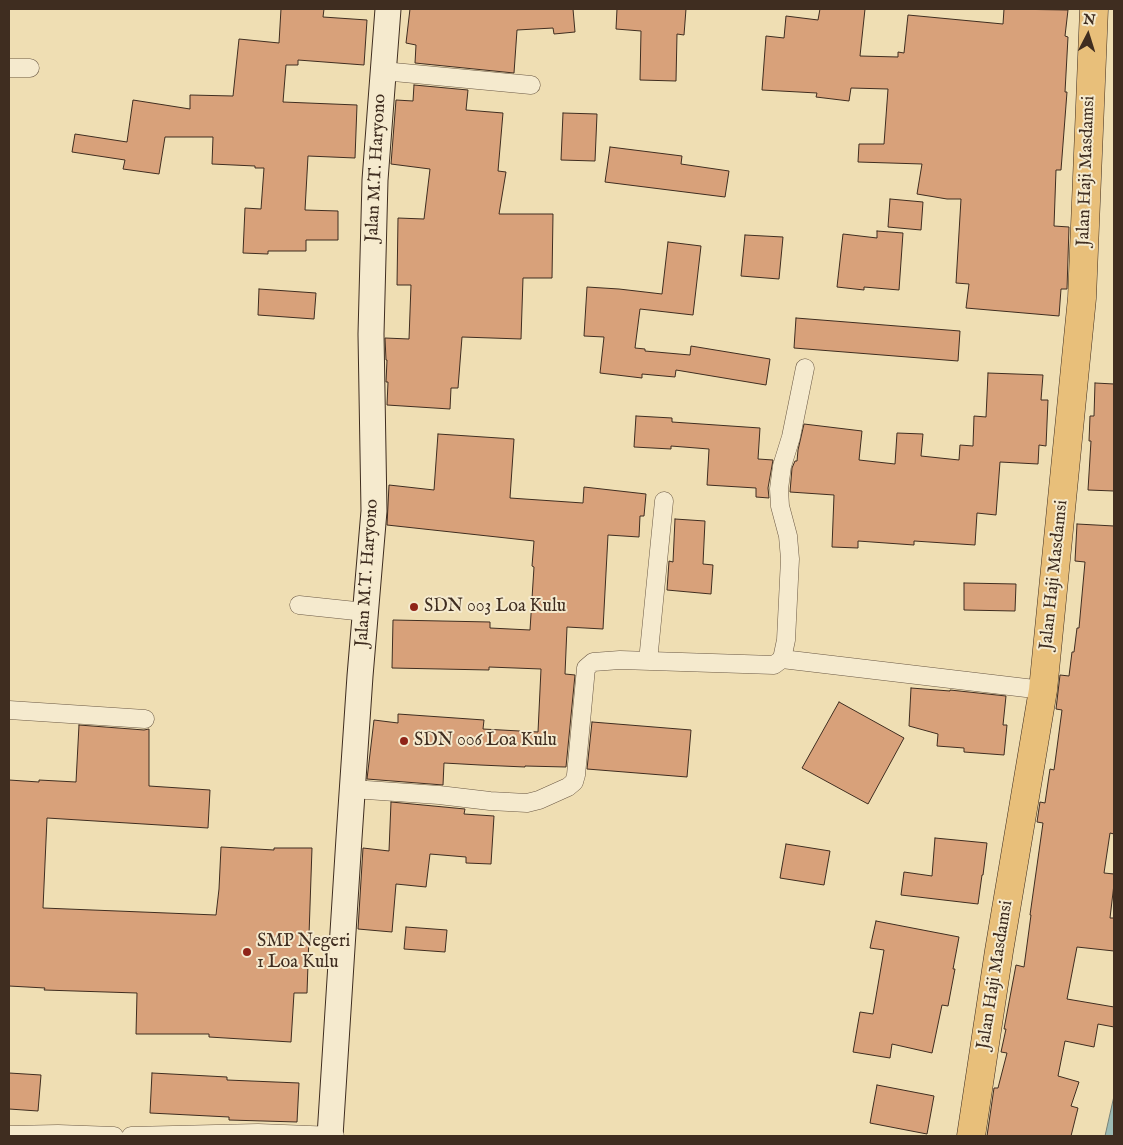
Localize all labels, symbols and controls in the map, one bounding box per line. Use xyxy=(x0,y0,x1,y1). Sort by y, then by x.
north arrow xyxy=(1063,10,1113,60)
text: N xyxy=(1082,11,1096,30)
street label: Jalan M.T. Haryono xyxy=(362,93,392,243)
street label: Jalan Haji Masdamsi xyxy=(1074,95,1100,247)
street label: Jalan M.T. Haryono xyxy=(352,498,384,648)
street label: Jalan Haji Masdamsi xyxy=(1036,499,1074,651)
place label: SDN 003 Loa Kulu xyxy=(424,596,566,618)
marker: SDN 003 Loa Kulu xyxy=(408,601,420,613)
place label: SDN 006 Loa Kulu xyxy=(414,730,557,752)
marker: SDN 006 Loa Kulu xyxy=(398,735,410,747)
street label: Jalan Haji Masdamsi xyxy=(974,899,1018,1051)
place label: SMP Negeri 1 Loa Kulu xyxy=(257,931,350,974)
marker: SMP Negeri 1 Loa Kulu xyxy=(241,946,253,958)

